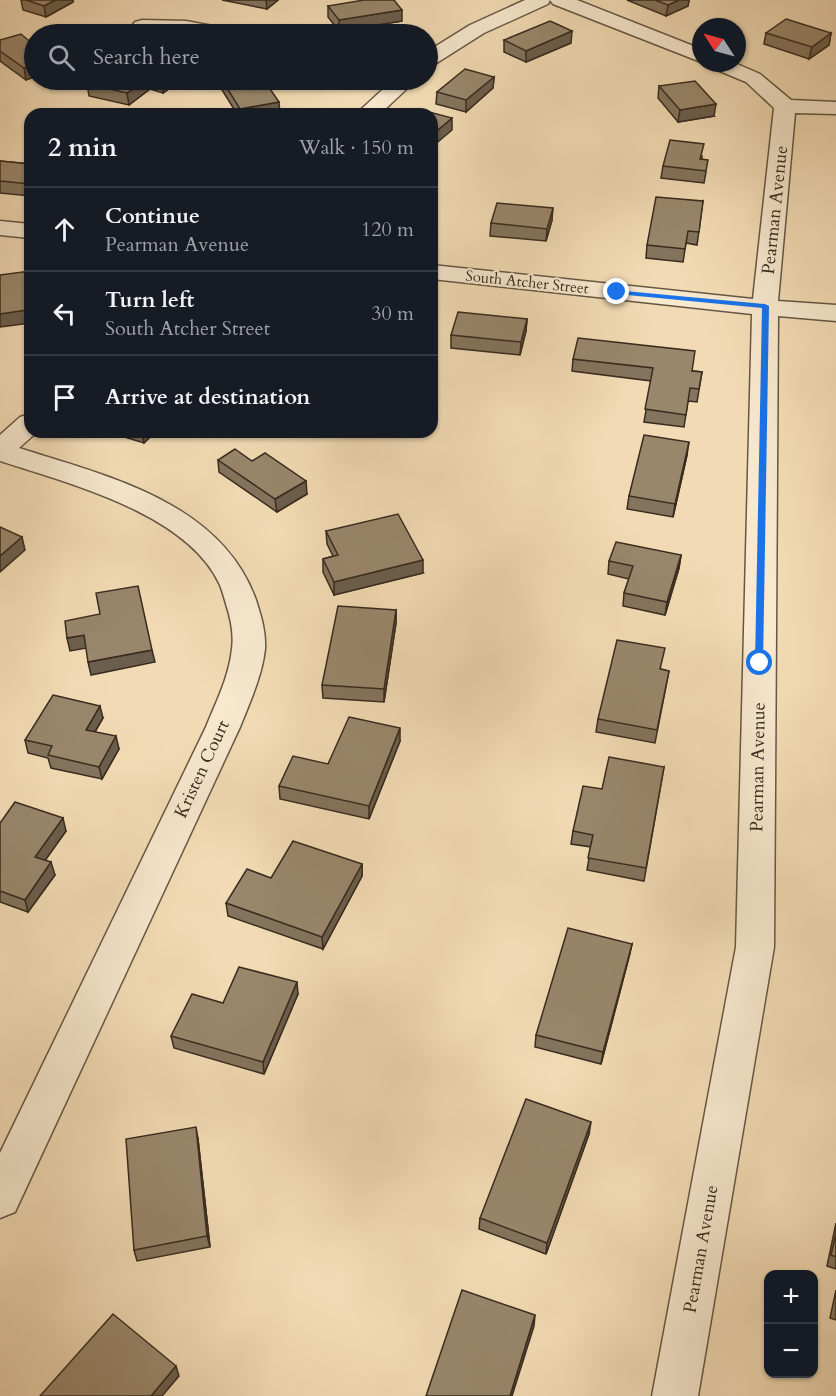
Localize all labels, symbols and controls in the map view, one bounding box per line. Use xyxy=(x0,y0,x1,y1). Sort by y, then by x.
north arrow xyxy=(692,18,746,72)
search box xyxy=(24,24,438,90)
icon: search xyxy=(45,41,78,74)
text: Search here xyxy=(93,42,200,72)
text: 2 min xyxy=(48,130,117,165)
text: Walk · 150 m xyxy=(299,134,414,161)
street label: Pearman Avenue xyxy=(756,144,794,276)
text: Continue xyxy=(105,201,200,231)
icon: ahead xyxy=(48,213,81,246)
text: 120 m xyxy=(361,216,414,243)
text: Pearman Avenue xyxy=(105,231,249,258)
street label: South Atcher Street xyxy=(464,266,590,298)
route end xyxy=(603,278,629,304)
text: Turn left xyxy=(105,285,194,315)
icon: left xyxy=(48,297,81,330)
text: 30 m xyxy=(371,300,414,327)
text: South Atcher Street xyxy=(105,315,270,342)
icon: arrive xyxy=(48,381,81,414)
text: Arrive at destination xyxy=(105,382,310,412)
route start xyxy=(746,649,772,675)
street label: Pearman Avenue xyxy=(744,702,772,832)
street label: Kristen Court xyxy=(168,716,236,822)
street label: Pearman Avenue xyxy=(677,1183,725,1315)
map controls xyxy=(764,1270,818,1378)
button: + xyxy=(764,1270,818,1324)
button: − xyxy=(764,1324,818,1378)

